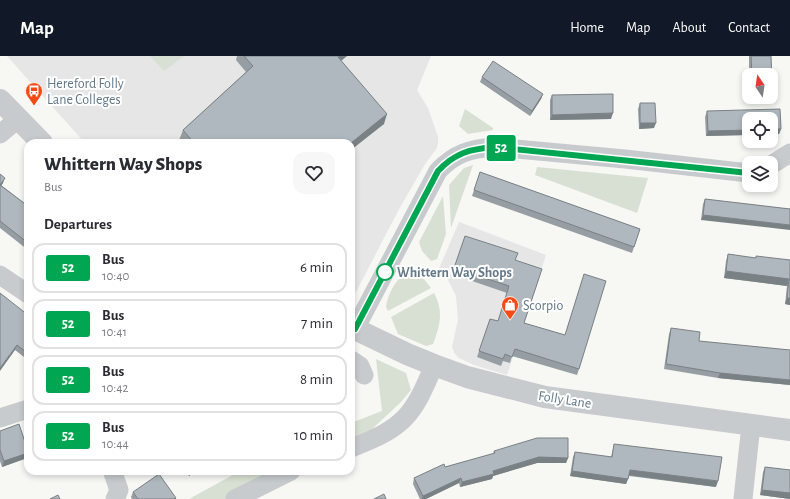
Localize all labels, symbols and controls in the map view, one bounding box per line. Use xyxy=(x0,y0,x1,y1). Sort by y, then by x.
text: Map xyxy=(20,19,54,38)
text: Home xyxy=(570,21,604,35)
text: Map xyxy=(626,21,650,35)
text: About xyxy=(672,21,706,35)
text: Contact xyxy=(728,21,770,35)
north arrow xyxy=(742,68,778,104)
map controls xyxy=(742,68,778,192)
place label: Hereford Folly Lane Colleges xyxy=(47,77,124,107)
bus stop icon: Hereford Folly Lane Colleges xyxy=(24,81,44,106)
button: locate xyxy=(742,112,778,148)
line badge: 52 xyxy=(483,135,519,161)
text: 52 xyxy=(495,141,507,155)
button: heart xyxy=(293,152,335,194)
text: Whittern Way Shops xyxy=(44,155,202,174)
button: layers xyxy=(742,156,778,192)
text: Bus xyxy=(44,181,62,194)
text: Departures xyxy=(44,217,112,232)
text: Bus xyxy=(102,252,124,267)
text: 6 min xyxy=(300,260,333,275)
text: 52 xyxy=(62,261,74,275)
marker: Whittern Way Shops xyxy=(376,263,394,281)
place label: Whittern Way Shops xyxy=(397,266,512,280)
text: 10:40 xyxy=(102,270,129,283)
shop icon: Scorpio xyxy=(500,295,520,320)
place label: Scorpio xyxy=(523,299,563,313)
text: Bus xyxy=(102,308,124,323)
text: 7 min xyxy=(301,316,333,331)
text: 52 xyxy=(62,317,74,331)
text: 10:41 xyxy=(102,326,127,339)
text: Bus xyxy=(102,364,124,379)
text: 8 min xyxy=(300,372,333,387)
text: 52 xyxy=(62,373,74,387)
text: 10:42 xyxy=(102,382,128,395)
street label: Folly Lane xyxy=(537,389,592,411)
text: Bus xyxy=(102,420,124,435)
text: 10 min xyxy=(294,428,333,443)
text: 52 xyxy=(62,429,74,443)
text: 10:44 xyxy=(102,438,129,451)

